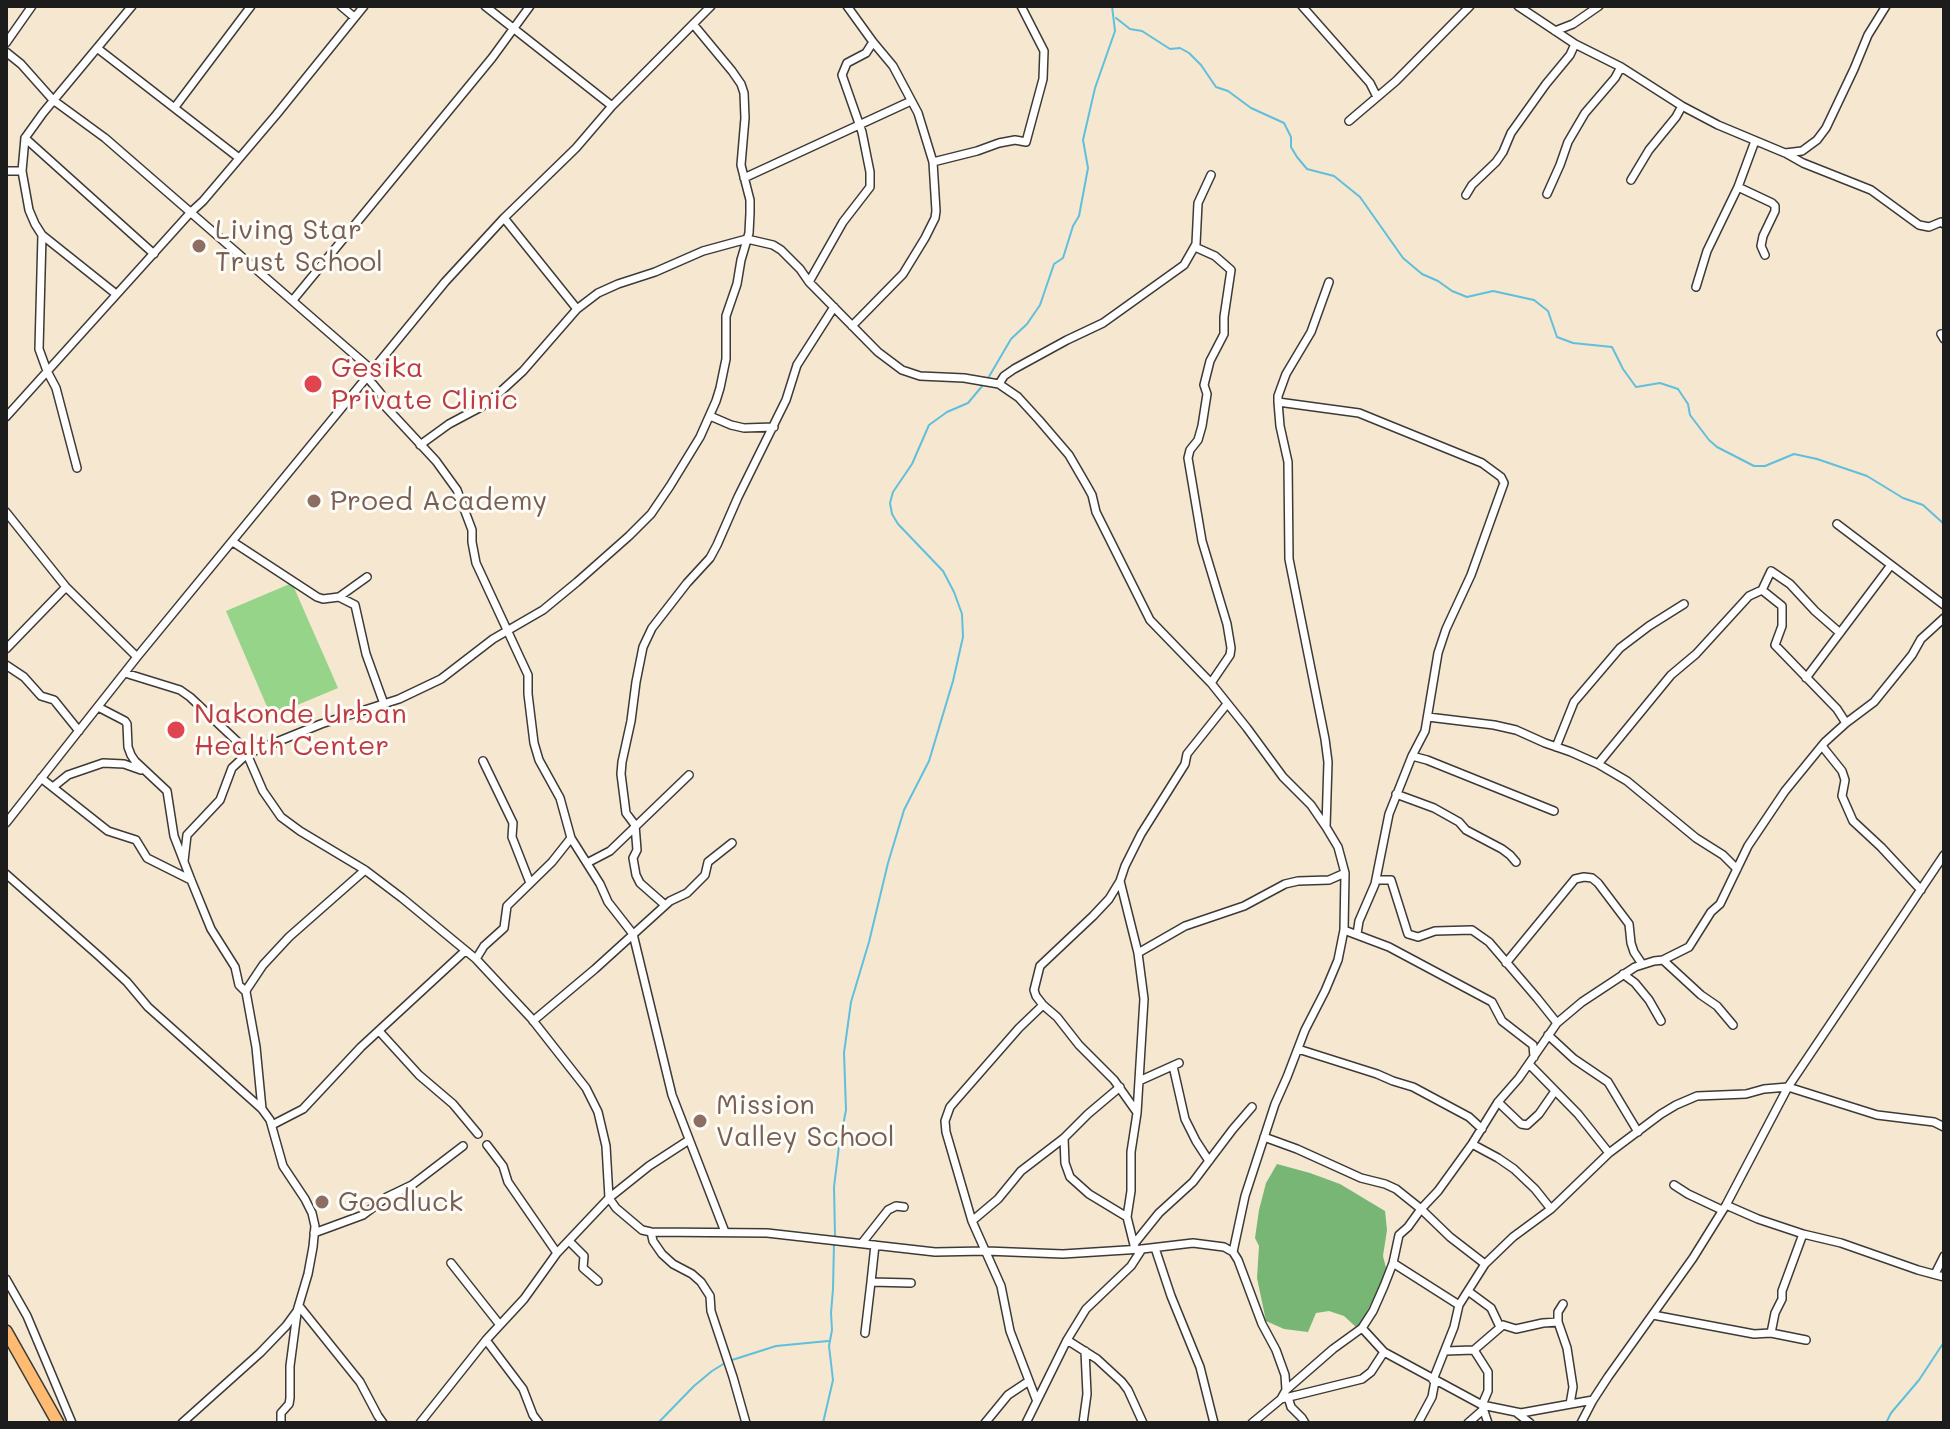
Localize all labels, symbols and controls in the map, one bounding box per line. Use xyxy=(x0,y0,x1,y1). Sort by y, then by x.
place label: Living Star Trust School xyxy=(215,213,383,279)
marker: Living Star Trust School xyxy=(190,237,208,255)
place label: Gesika Private Clinic xyxy=(331,351,518,417)
marker: Gesika Private Clinic xyxy=(302,373,324,395)
place label: Proed Academy xyxy=(330,484,547,518)
marker: Proed Academy xyxy=(305,492,323,510)
place label: Nakonde Urban Health Center xyxy=(194,697,407,763)
marker: Nakonde Urban Health Center xyxy=(165,719,187,741)
place label: Mission Valley School xyxy=(716,1088,895,1154)
marker: Mission Valley School xyxy=(691,1112,709,1130)
place label: Goodluck xyxy=(338,1185,463,1219)
marker: Goodluck xyxy=(313,1193,331,1211)

